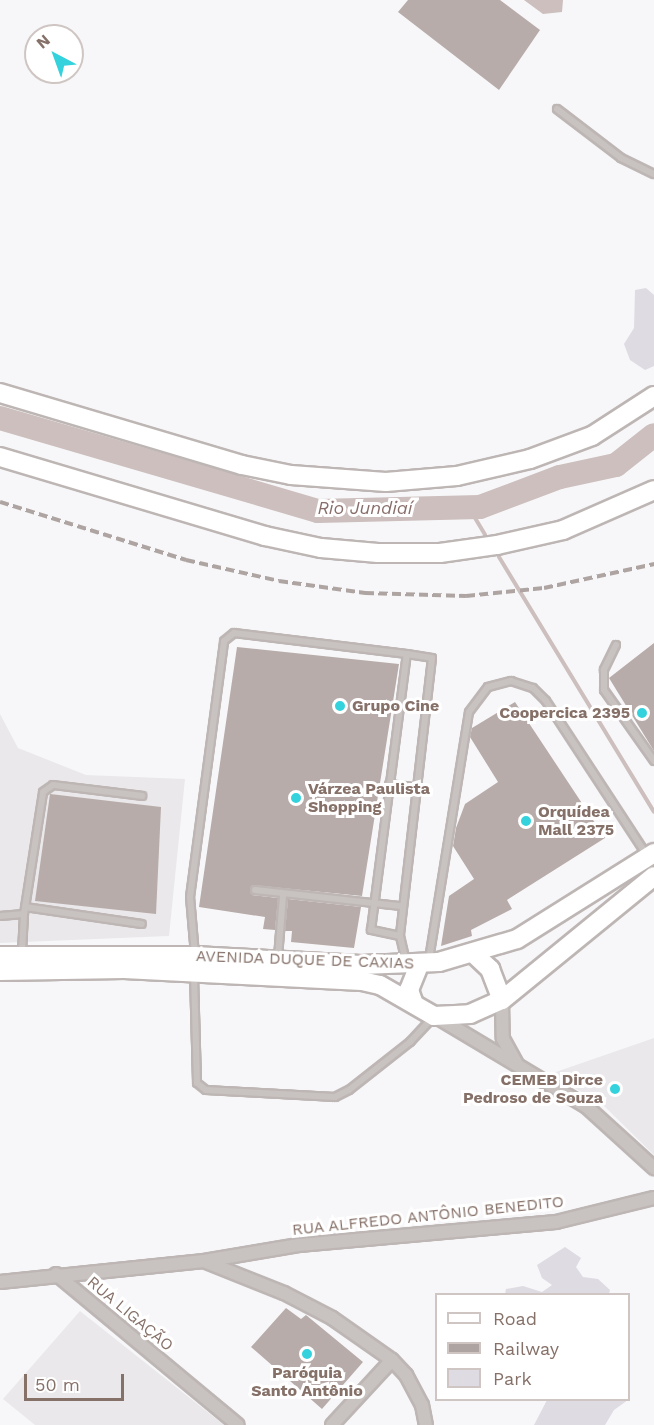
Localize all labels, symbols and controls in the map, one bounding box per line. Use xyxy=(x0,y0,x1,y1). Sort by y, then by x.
north arrow xyxy=(24,24,84,84)
text: N xyxy=(32,30,54,53)
water label: Rio Jundiaí xyxy=(317,497,413,519)
place label: Grupo Cine xyxy=(352,696,439,716)
marker: Grupo Cine xyxy=(333,699,347,713)
place label: Coopercica 2395 xyxy=(499,703,630,723)
marker: Coopercica 2395 xyxy=(635,706,649,720)
place label: Várzea Paulista Shopping xyxy=(308,779,430,817)
marker: Várzea Paulista Shopping xyxy=(289,791,303,805)
place label: Orquídea Mall 2375 xyxy=(538,802,614,840)
marker: Orquídea Mall 2375 xyxy=(519,814,533,828)
street label: AVENIDA DUQUE DE CAXIAS xyxy=(195,947,415,973)
place label: CEMEB Dirce Pedroso de Souza xyxy=(463,1070,603,1108)
marker: CEMEB Dirce Pedroso de Souza xyxy=(608,1082,622,1096)
street label: RUA ALFREDO ANTÔNIO BENEDITO xyxy=(290,1192,566,1240)
street label: RUA LIGAÇÃO xyxy=(83,1272,177,1356)
legend xyxy=(435,1293,630,1401)
text: Road xyxy=(493,1308,537,1329)
text: Railway xyxy=(493,1338,559,1359)
marker: Paróquia Santo Antônio xyxy=(300,1347,314,1361)
scale bar xyxy=(27,1362,128,1400)
place label: Paróquia Santo Antônio xyxy=(251,1363,363,1401)
text: Park xyxy=(493,1368,532,1389)
text: 50 m xyxy=(35,1374,80,1395)

